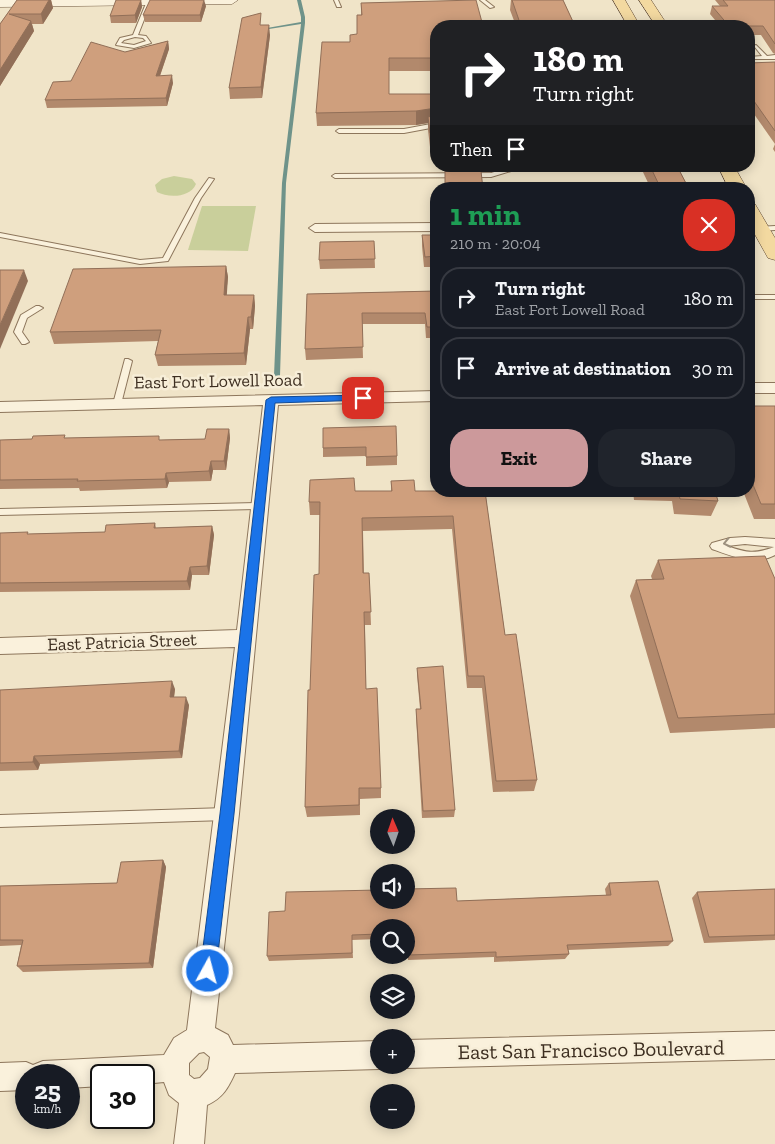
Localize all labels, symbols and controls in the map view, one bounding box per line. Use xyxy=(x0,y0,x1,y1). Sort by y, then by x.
text: 180 m xyxy=(533,38,623,80)
icon: right xyxy=(450,40,515,105)
text: Turn right xyxy=(533,80,634,107)
icon: arrive xyxy=(502,135,530,163)
text: Then xyxy=(450,138,492,161)
text: 1 min xyxy=(450,197,521,233)
button: close xyxy=(683,199,735,251)
text: 210 m · 20:04 xyxy=(450,234,541,253)
text: Turn right xyxy=(495,277,585,300)
icon: right xyxy=(452,284,480,312)
text: 180 m xyxy=(684,287,733,310)
text: East Fort Lowell Road xyxy=(495,300,645,319)
icon: arrive xyxy=(452,354,480,382)
text: Arrive at destination xyxy=(495,357,671,380)
text: 30 m xyxy=(692,357,733,380)
street label: East Fort Lowell Road xyxy=(134,369,303,393)
pin xyxy=(342,377,384,419)
icon: arrive xyxy=(349,384,377,412)
button: Exit xyxy=(450,429,588,487)
button: Share xyxy=(598,429,735,487)
one-way arrow xyxy=(722,537,731,548)
street label: East Patricia Street xyxy=(47,628,198,656)
north arrow xyxy=(370,809,415,854)
map controls xyxy=(370,809,415,1129)
button: sound xyxy=(370,864,415,909)
button: search xyxy=(370,919,415,964)
position arrow xyxy=(181,944,233,996)
button: layers xyxy=(370,974,415,1019)
button: + xyxy=(370,1029,415,1074)
street label: East San Francisco Boulevard xyxy=(457,1035,725,1064)
speed limit sign: 30 xyxy=(90,1064,155,1129)
text: 25 xyxy=(34,1075,61,1105)
button: − xyxy=(370,1084,415,1129)
text: km/h xyxy=(34,1102,61,1116)

